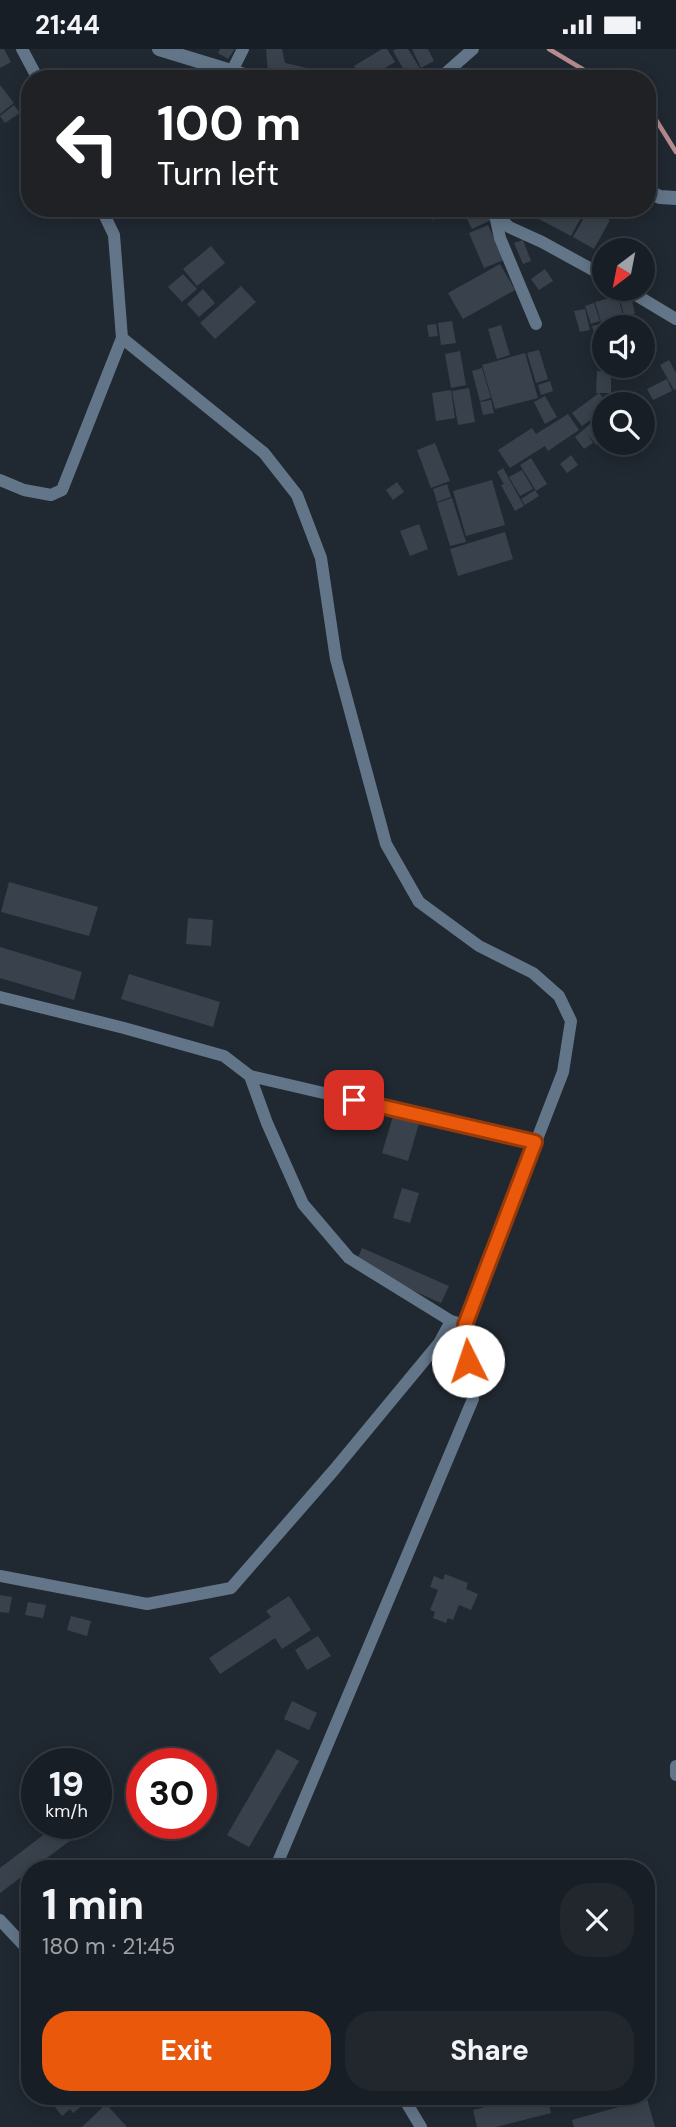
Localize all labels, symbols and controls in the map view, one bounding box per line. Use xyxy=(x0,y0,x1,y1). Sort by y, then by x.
text: 21:44 xyxy=(35,8,100,42)
text: 100 m xyxy=(157,91,301,155)
icon: left xyxy=(42,98,133,189)
text: Turn left xyxy=(157,153,279,195)
north arrow xyxy=(592,238,654,301)
map controls xyxy=(592,238,655,455)
button: sound xyxy=(592,315,655,378)
button: search xyxy=(592,392,655,455)
pin xyxy=(324,1070,384,1130)
icon: arrive xyxy=(335,1081,373,1119)
position arrow xyxy=(431,1324,505,1398)
speed limit sign: 30 xyxy=(126,1748,217,1839)
text: 19 xyxy=(49,1761,84,1807)
text: km/h xyxy=(45,1799,88,1823)
text: 1 min xyxy=(42,1877,144,1932)
button: close xyxy=(560,1883,634,1957)
text: 180 m · 21:45 xyxy=(42,1931,175,1961)
button: Exit xyxy=(42,2011,331,2091)
button: Share xyxy=(345,2011,634,2091)

